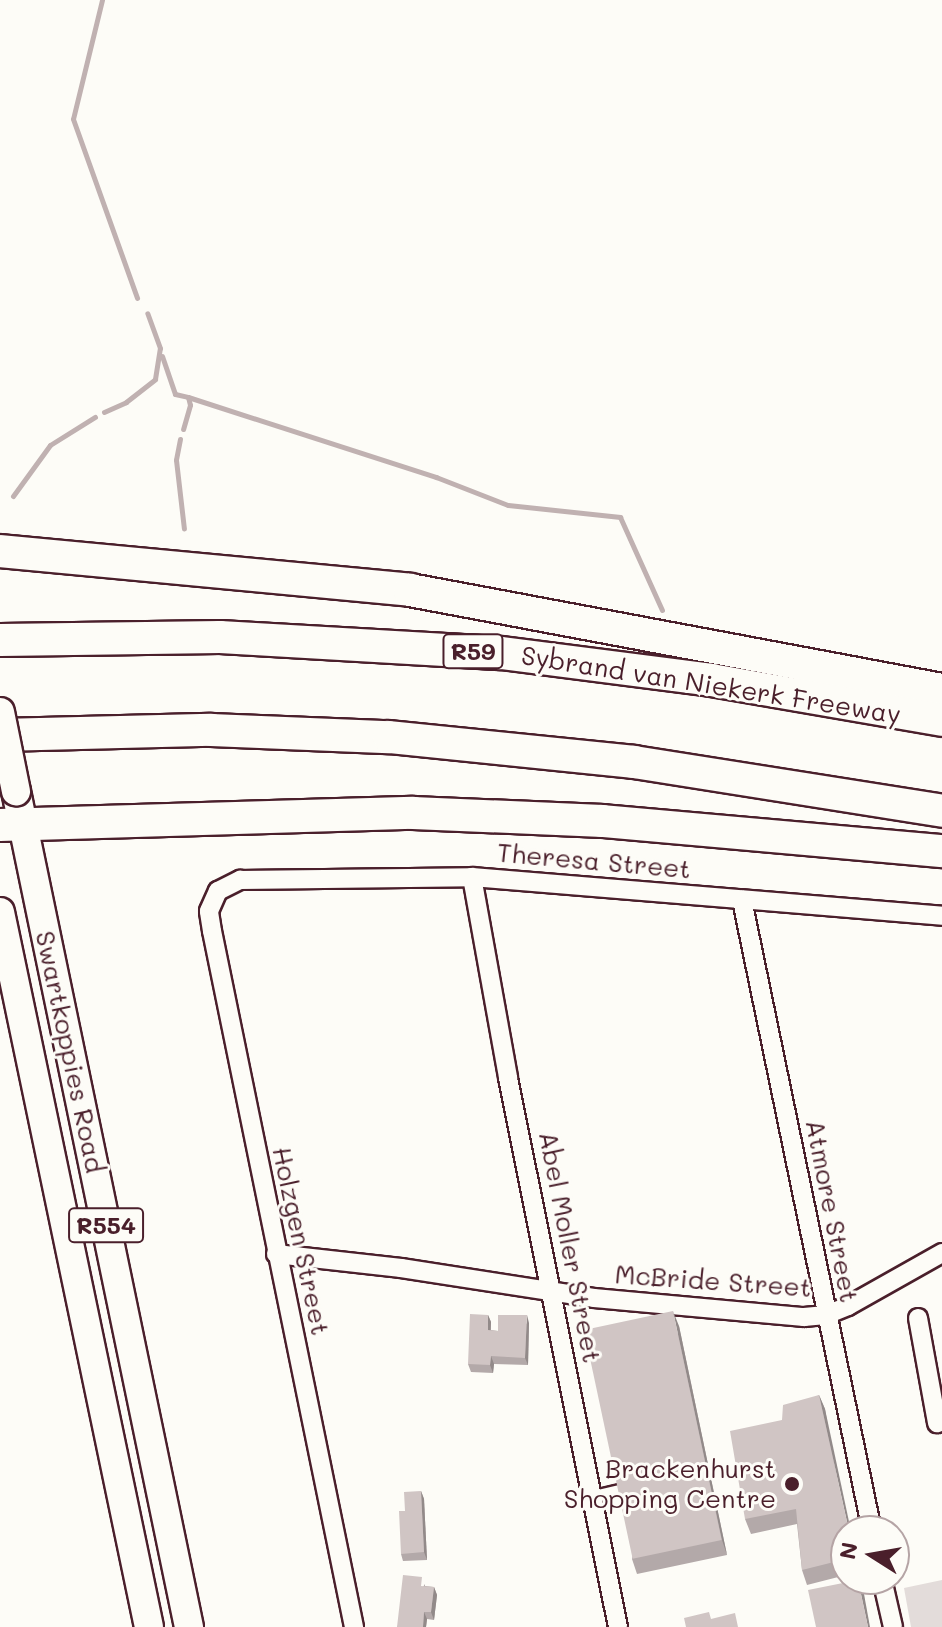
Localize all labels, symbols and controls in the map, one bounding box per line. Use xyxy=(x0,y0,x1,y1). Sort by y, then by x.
road number: R59 xyxy=(441,631,505,671)
street label: Sybrand van Niekerk Freeway xyxy=(519,640,903,730)
street label: Theresa Street xyxy=(496,837,692,885)
street label: Swartkoppies Road xyxy=(29,928,111,1176)
street label: Atmore Street xyxy=(799,1117,865,1305)
street label: Abel Moller Street xyxy=(532,1129,608,1365)
street label: Holzgen Street xyxy=(266,1144,336,1338)
road number: R554 xyxy=(68,1205,144,1245)
street label: McBride Street xyxy=(614,1259,812,1303)
place label: Brackenhurst Shopping Centre xyxy=(564,1453,776,1514)
marker: Brackenhurst Shopping Centre xyxy=(783,1475,801,1493)
north arrow xyxy=(830,1515,910,1595)
text: N xyxy=(832,1540,864,1562)

